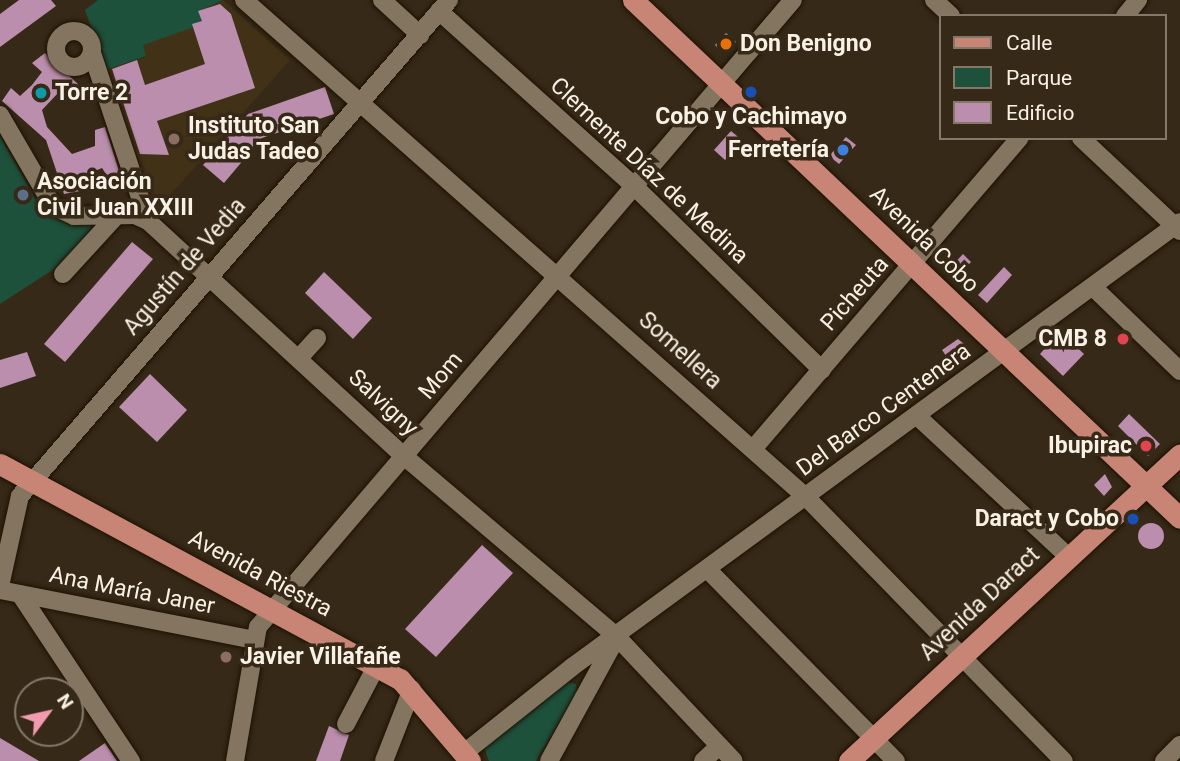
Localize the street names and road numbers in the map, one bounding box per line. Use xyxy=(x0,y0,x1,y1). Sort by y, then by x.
street label: Clemente Díaz de Medina xyxy=(544,72,754,270)
street label: Avenida Cobo xyxy=(864,181,984,299)
street label: Agustín de Vedia xyxy=(118,193,252,341)
street label: Picheuta xyxy=(815,251,895,337)
street label: Somellera xyxy=(633,306,727,396)
street label: Del Barco Centenera xyxy=(792,338,976,482)
street label: Mom xyxy=(413,347,469,405)
street label: Salvigny xyxy=(343,364,423,442)
street label: Avenida Riestra xyxy=(184,525,336,623)
street label: Avenida Daract xyxy=(914,541,1046,667)
street label: Ana María Janer xyxy=(47,561,217,621)

